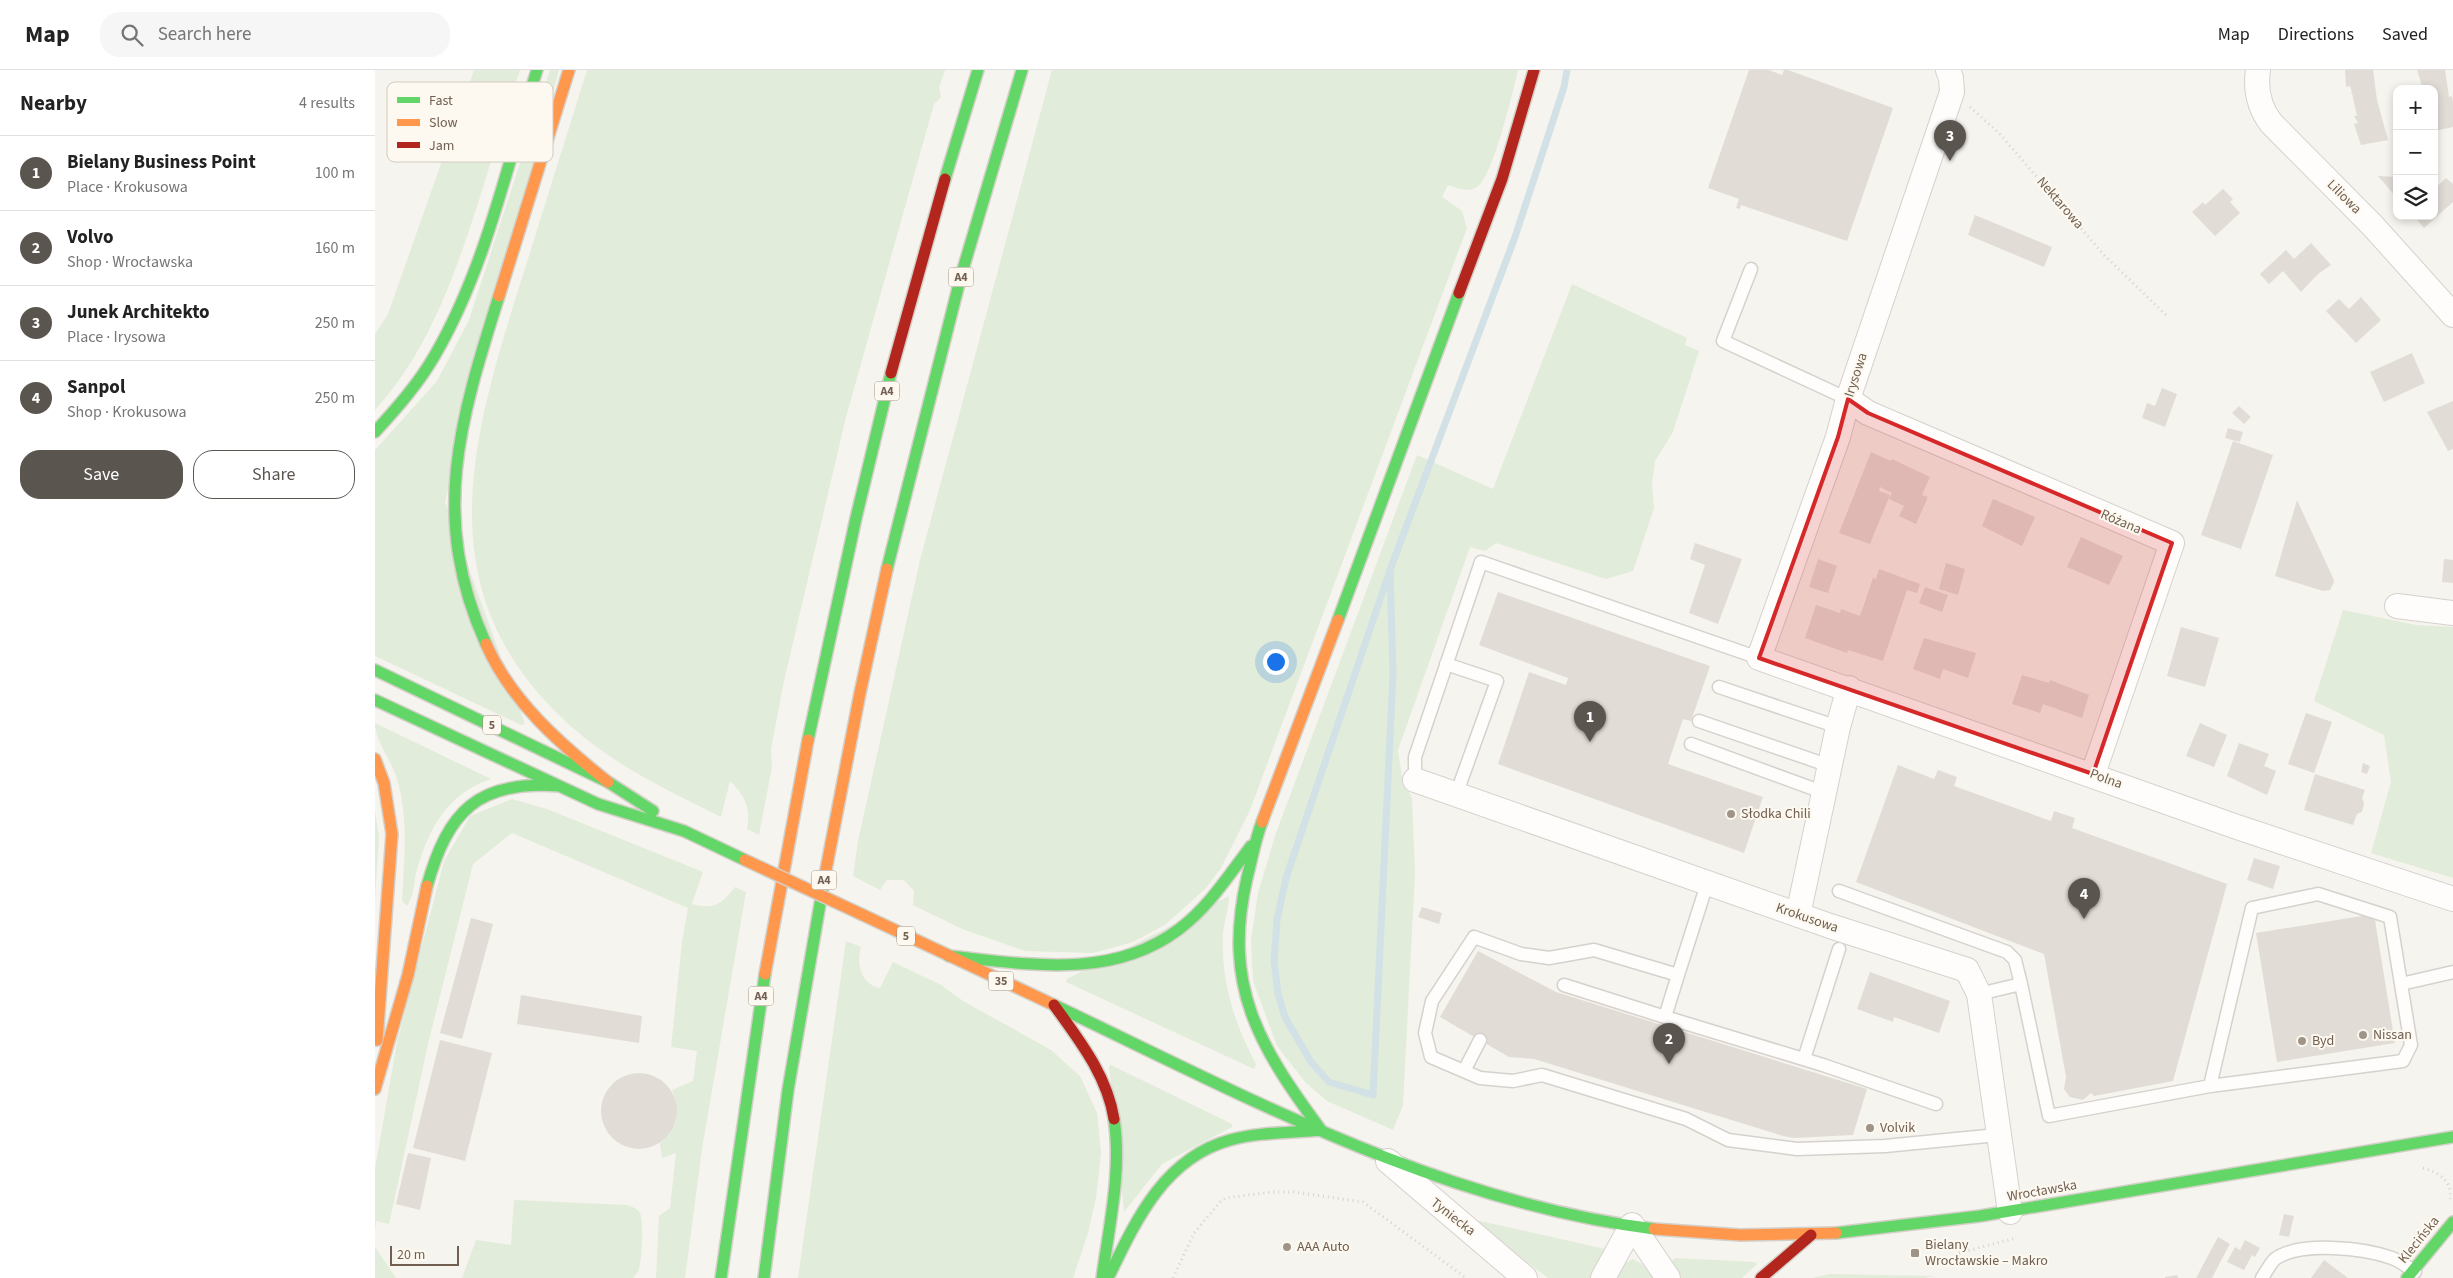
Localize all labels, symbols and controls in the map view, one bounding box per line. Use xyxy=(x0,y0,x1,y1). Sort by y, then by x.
search box xyxy=(100,12,450,57)
text: Map xyxy=(25,17,70,52)
icon: search xyxy=(118,21,146,49)
text: Search here xyxy=(158,21,251,48)
text: Map xyxy=(2218,22,2250,47)
text: Directions xyxy=(2278,22,2354,47)
text: Saved xyxy=(2382,22,2428,47)
legend xyxy=(387,82,553,162)
map controls xyxy=(2393,85,2438,220)
button: + xyxy=(2393,85,2438,130)
text: Nearby xyxy=(20,88,87,118)
text: Fast xyxy=(429,91,453,111)
text: 4 results xyxy=(299,92,355,114)
text: Slow xyxy=(429,113,458,133)
pin: 3 xyxy=(1934,120,1966,161)
button: − xyxy=(2393,130,2438,175)
text: Jam xyxy=(429,136,454,156)
text: Bielany Business Point xyxy=(67,149,256,176)
text: 1 xyxy=(32,162,40,184)
text: 100 m xyxy=(315,162,355,184)
street label: Nektarowa xyxy=(2032,173,2088,233)
street label: Liliowa xyxy=(2322,175,2366,219)
button: layers xyxy=(2393,175,2438,220)
text: Place · Krokusowa xyxy=(67,176,188,198)
text: Volvo xyxy=(67,224,114,251)
text: 2 xyxy=(32,237,40,259)
text: 160 m xyxy=(315,237,355,259)
text: Shop · Wrocławska xyxy=(67,251,193,273)
road number: A4 xyxy=(949,268,973,286)
text: Junek Architekto xyxy=(67,299,210,326)
text: 3 xyxy=(32,312,40,334)
text: 250 m xyxy=(315,312,355,334)
text: Place · Irysowa xyxy=(67,326,166,348)
street label: Irysowa xyxy=(1839,350,1873,400)
text: Sanpol xyxy=(67,374,125,401)
road number: А4 xyxy=(875,382,899,401)
text: 4 xyxy=(32,387,40,409)
text: 250 m xyxy=(315,387,355,409)
text: Shop · Krokusowa xyxy=(67,401,187,423)
button: Save xyxy=(20,450,183,499)
button: Share xyxy=(193,450,355,499)
street label: Różana xyxy=(2097,504,2145,540)
your location xyxy=(1263,649,1289,675)
pin: 1 xyxy=(1574,701,1606,742)
road number: 5 xyxy=(483,716,501,734)
street label: Polna xyxy=(2087,764,2125,794)
place label: Słodka Chili xyxy=(1741,804,1811,824)
marker: Słodka Chili xyxy=(1725,808,1737,820)
road number: A4 xyxy=(811,870,837,890)
pin: 4 xyxy=(2068,878,2100,919)
street label: Krokusowa xyxy=(1773,898,1841,938)
road number: 5 xyxy=(897,926,915,946)
road number: 35 xyxy=(989,971,1013,990)
road number: А4 xyxy=(749,986,773,1006)
pin: 2 xyxy=(1653,1023,1685,1064)
place label: Nissan xyxy=(2373,1025,2412,1045)
marker: Nissan xyxy=(2357,1029,2369,1041)
place label: Byd xyxy=(2312,1031,2334,1051)
marker: Byd xyxy=(2296,1035,2308,1047)
place label: Volvik xyxy=(1880,1118,1915,1138)
marker: Volvik xyxy=(1864,1122,1876,1134)
street label: Wrocławska xyxy=(2005,1175,2079,1207)
street label: Tyniecka xyxy=(1426,1193,1480,1241)
street label: Klecińska xyxy=(2394,1212,2444,1268)
place label: Bielany Wrocławskie – Makro xyxy=(1925,1235,2048,1271)
place label: AAA Auto xyxy=(1297,1237,1350,1257)
marker: AAA Auto xyxy=(1281,1241,1293,1253)
scale bar xyxy=(390,1243,459,1266)
text: 20 m xyxy=(397,1245,425,1265)
marker: Bielany Wrocławskie – Makro xyxy=(1909,1247,1921,1259)

